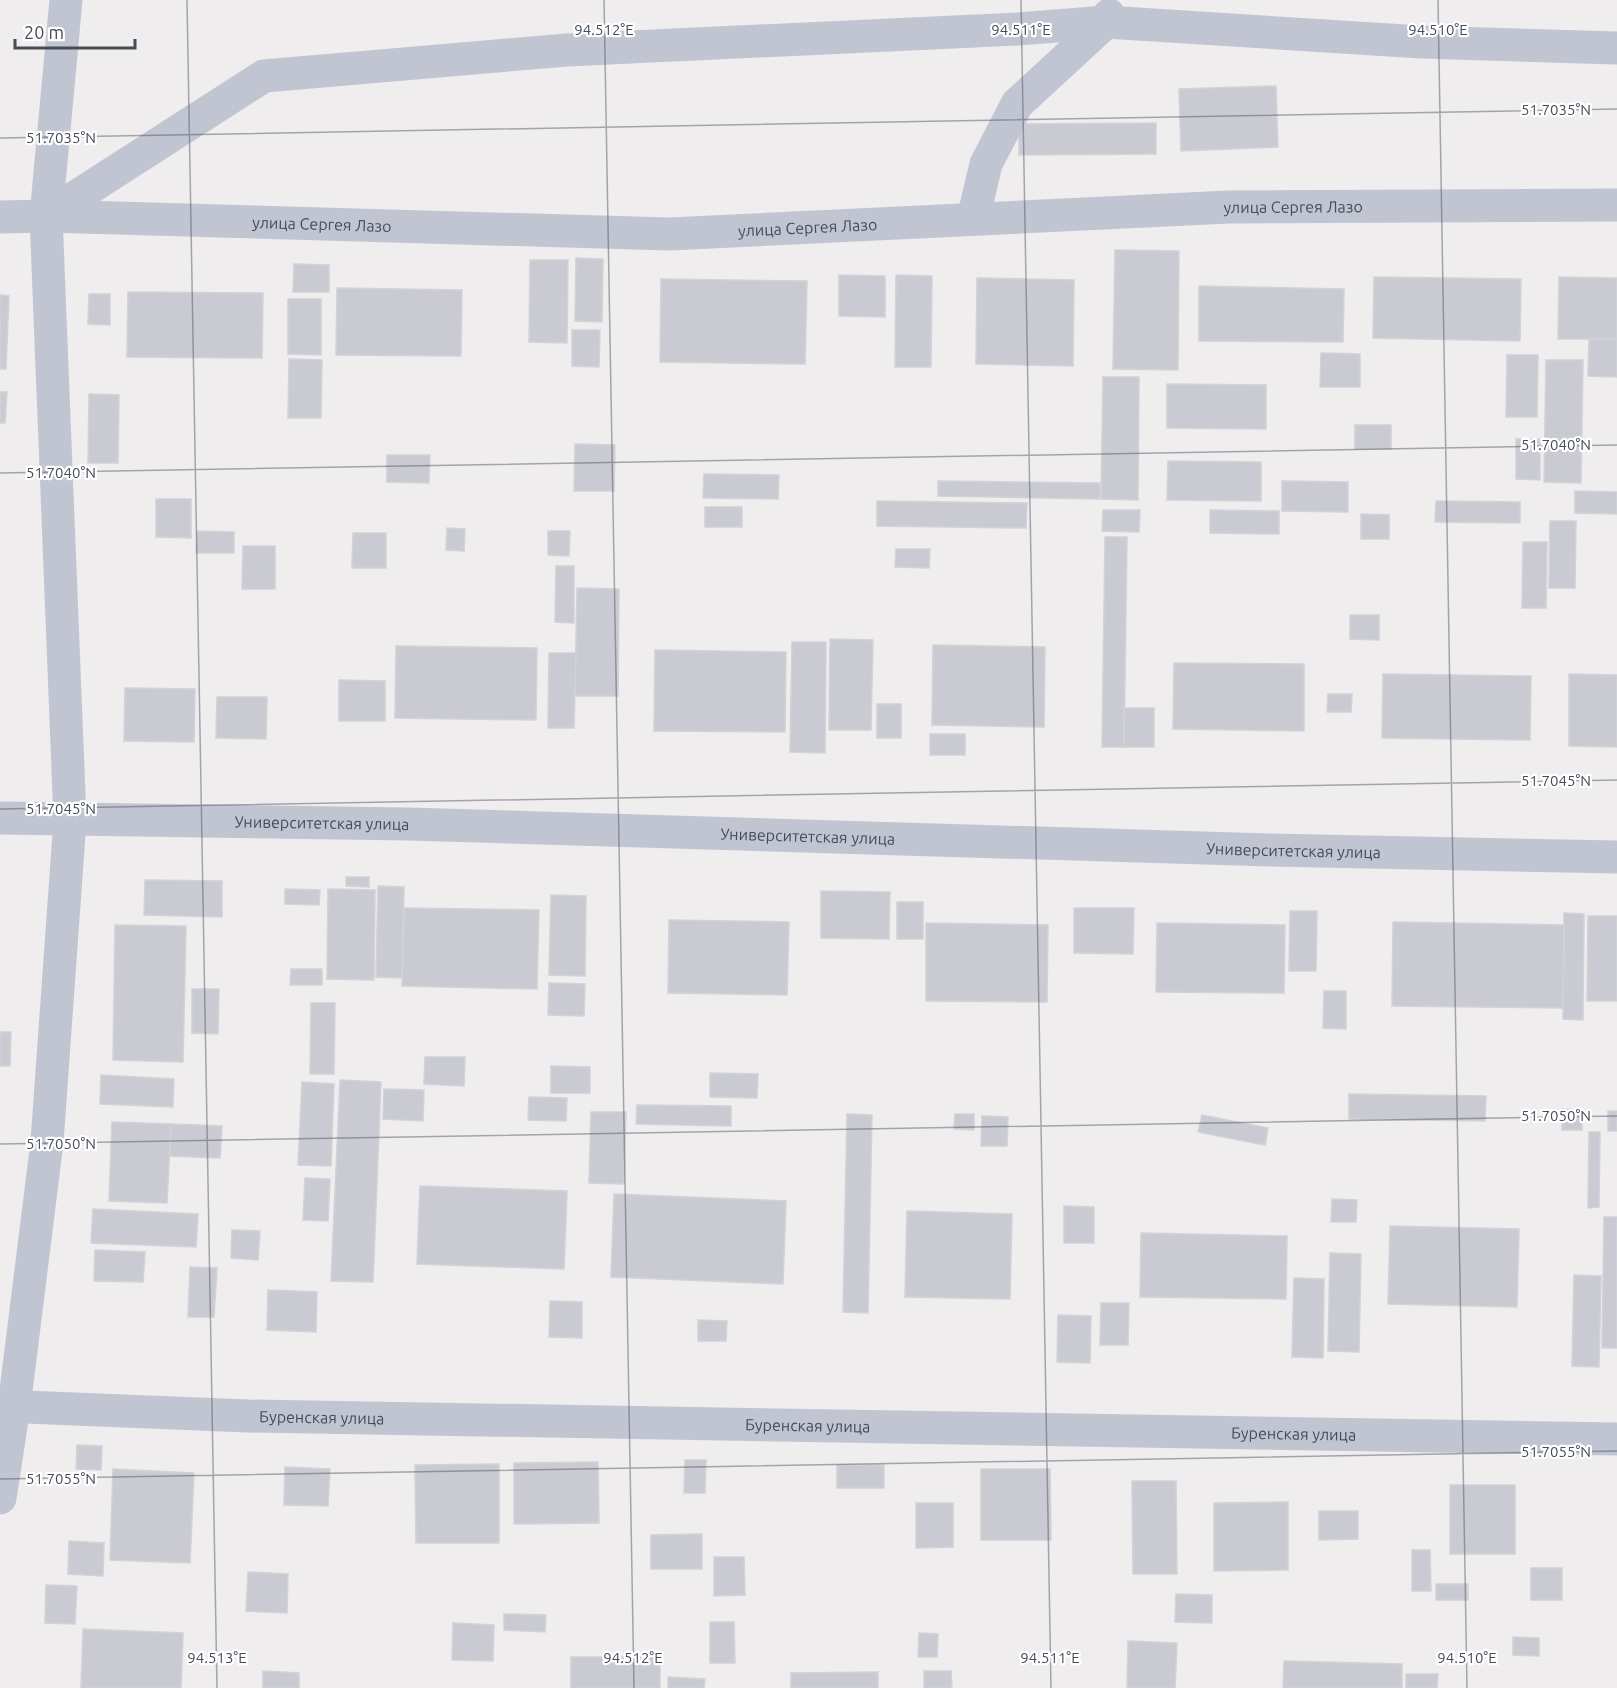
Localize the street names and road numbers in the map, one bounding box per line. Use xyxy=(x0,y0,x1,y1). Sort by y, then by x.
street label: улица Сергея Лазо xyxy=(1223,197,1363,216)
street label: улица Сергея Лазо xyxy=(252,213,392,235)
street label: улица Сергея Лазо xyxy=(737,215,878,240)
street label: Университетская улица xyxy=(234,812,410,833)
street label: Университетская улица xyxy=(720,824,895,848)
street label: Университетская улица xyxy=(1206,839,1381,861)
street label: Буренская улица xyxy=(259,1407,385,1427)
street label: Буренская улица xyxy=(745,1415,870,1435)
street label: Буренская улица xyxy=(1231,1424,1356,1444)

